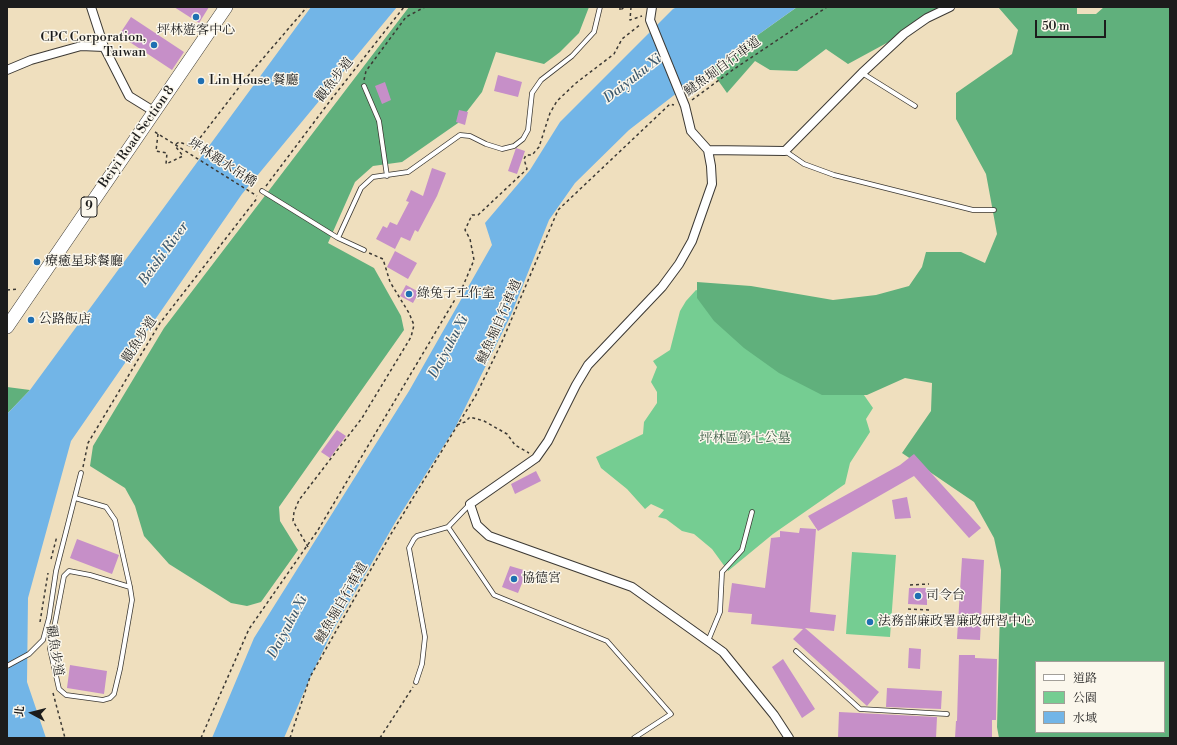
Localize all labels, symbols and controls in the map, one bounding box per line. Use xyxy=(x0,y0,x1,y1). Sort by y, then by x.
marker: 坪林遊客中心 xyxy=(191,12,201,22)
scale bar xyxy=(1037,12,1108,38)
text: 50 m xyxy=(1042,19,1070,34)
place label: 坪林遊客中心 xyxy=(157,23,235,39)
place label: CPC Corporation, Taiwan xyxy=(40,30,146,61)
street label: 𩻸魚堀自行車道 xyxy=(682,34,764,100)
marker: CPC Corporation, Taiwan xyxy=(149,40,159,50)
water label: Daiyuku Xi xyxy=(601,51,665,107)
street label: 觀魚步道 xyxy=(313,55,357,105)
place label: Lin House 餐廳 xyxy=(209,73,298,89)
marker: Lin House 餐廳 xyxy=(196,76,206,86)
street label: Beiyi Road Section 8 xyxy=(96,83,178,191)
street label: 坪林親水吊橋 xyxy=(185,135,259,191)
road number: 9 xyxy=(81,197,97,217)
water label: Beishi River xyxy=(135,219,193,289)
place label: 療癒星球餐廳 xyxy=(45,254,123,270)
marker: 療癒星球餐廳 xyxy=(32,257,42,267)
street label: 𩻸魚堀自行車道 xyxy=(474,277,526,367)
place label: 綠兔子工作室 xyxy=(417,286,495,302)
marker: 綠兔子工作室 xyxy=(404,289,414,299)
place label: 公路飯店 xyxy=(39,312,91,328)
water label: Daiyuku Xi xyxy=(425,313,473,381)
street label: 觀魚步道 xyxy=(119,314,161,366)
marker: 公路飯店 xyxy=(26,315,36,325)
park label: 坪林區第七公墓 xyxy=(700,431,790,447)
street label: 𩻸魚堀自行車道 xyxy=(312,560,372,646)
place label: 協德宮 xyxy=(522,571,561,587)
marker: 協德宮 xyxy=(509,574,519,584)
place label: 司令台 xyxy=(926,588,965,604)
marker: 司令台 xyxy=(913,591,923,601)
water label: Daiyuku Xi xyxy=(264,593,312,661)
place label: 法務部廉政署廉政研習中心 xyxy=(878,614,1034,630)
marker: 法務部廉政署廉政研習中心 xyxy=(865,617,875,627)
street label: 觀魚步道 xyxy=(42,624,66,678)
legend xyxy=(1035,661,1165,733)
text: 道路 xyxy=(1073,671,1097,686)
text: 公園 xyxy=(1073,691,1097,706)
north arrow xyxy=(12,693,52,733)
text: 北 xyxy=(12,705,28,718)
text: 水域 xyxy=(1073,711,1097,726)

